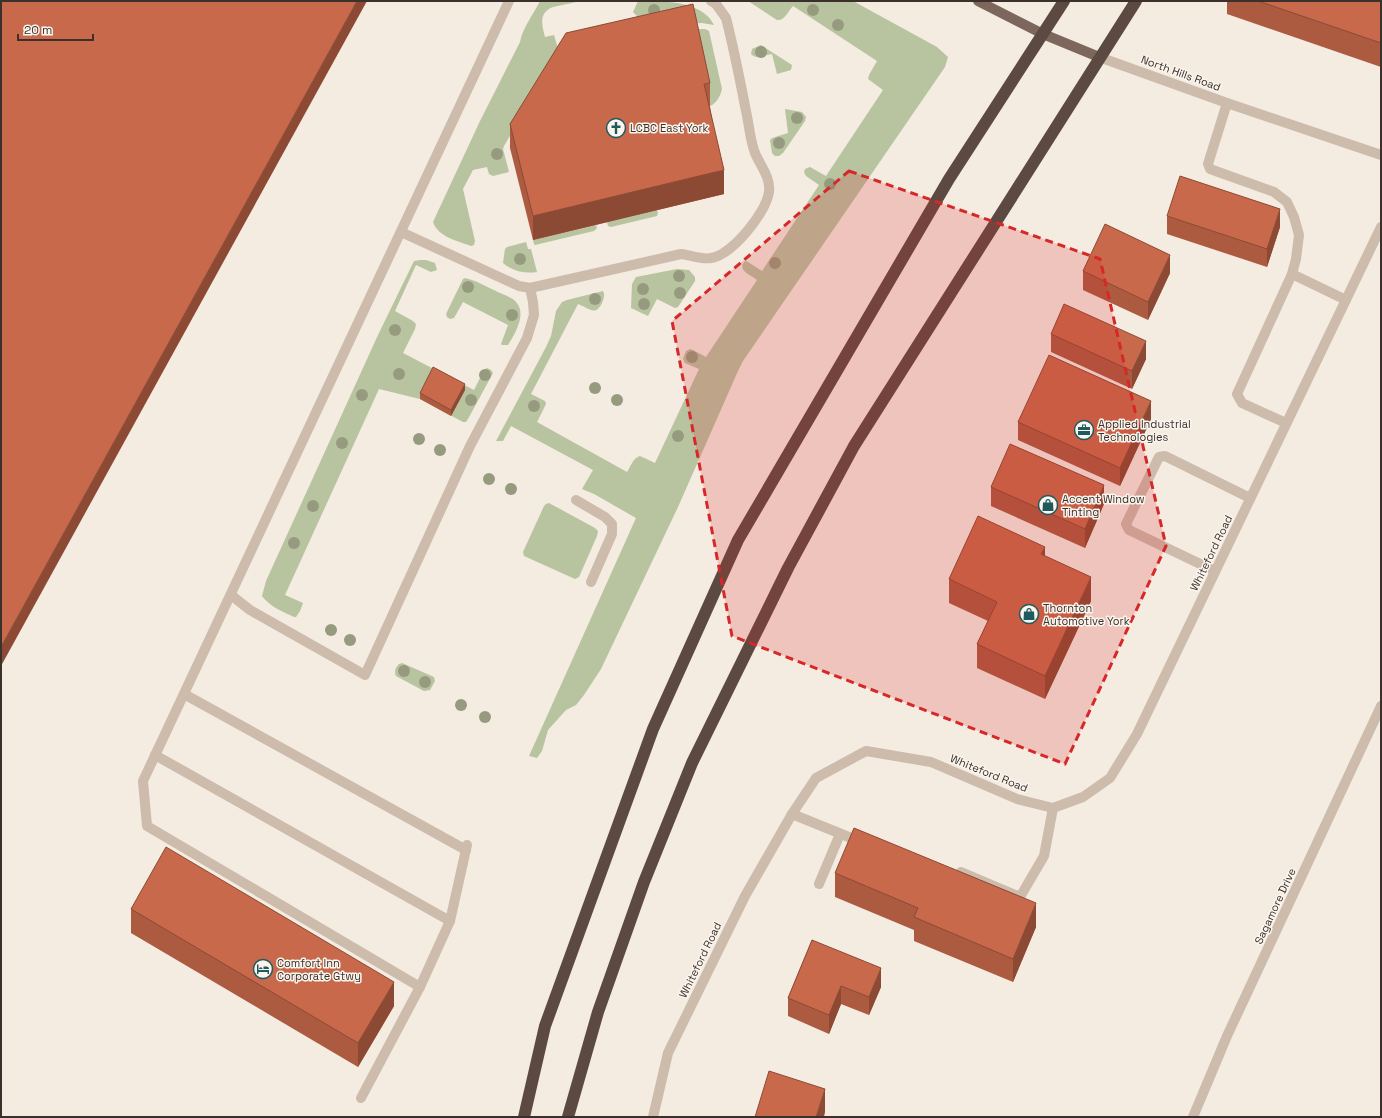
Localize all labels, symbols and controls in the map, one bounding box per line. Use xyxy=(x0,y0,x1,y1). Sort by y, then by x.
scale bar xyxy=(18,16,93,42)
text: 20 m xyxy=(24,22,52,38)
street label: North Hills Road xyxy=(1139,52,1223,94)
church icon: LCBC East York xyxy=(605,117,627,139)
place label: LCBC East York xyxy=(630,121,709,135)
place label: Applied Industrial Technologies xyxy=(1098,417,1191,444)
office icon: Applied Industrial Technologies xyxy=(1073,419,1095,441)
place label: Accent Window Tinting xyxy=(1062,492,1145,519)
shop icon: Accent Window Tinting xyxy=(1037,494,1059,516)
street label: Whiteford Road xyxy=(1187,513,1235,593)
place label: Thornton Automotive York xyxy=(1043,601,1130,628)
shop icon: Thornton Automotive York xyxy=(1018,603,1040,625)
street label: Whiteford Road xyxy=(948,751,1030,795)
street label: Sagamore Drive xyxy=(1251,866,1299,946)
street label: Whiteford Road xyxy=(676,920,724,1000)
place label: Comfort Inn Corporate Gtwy xyxy=(277,956,361,983)
hotel icon: Comfort Inn Corporate Gtwy xyxy=(252,958,274,980)

